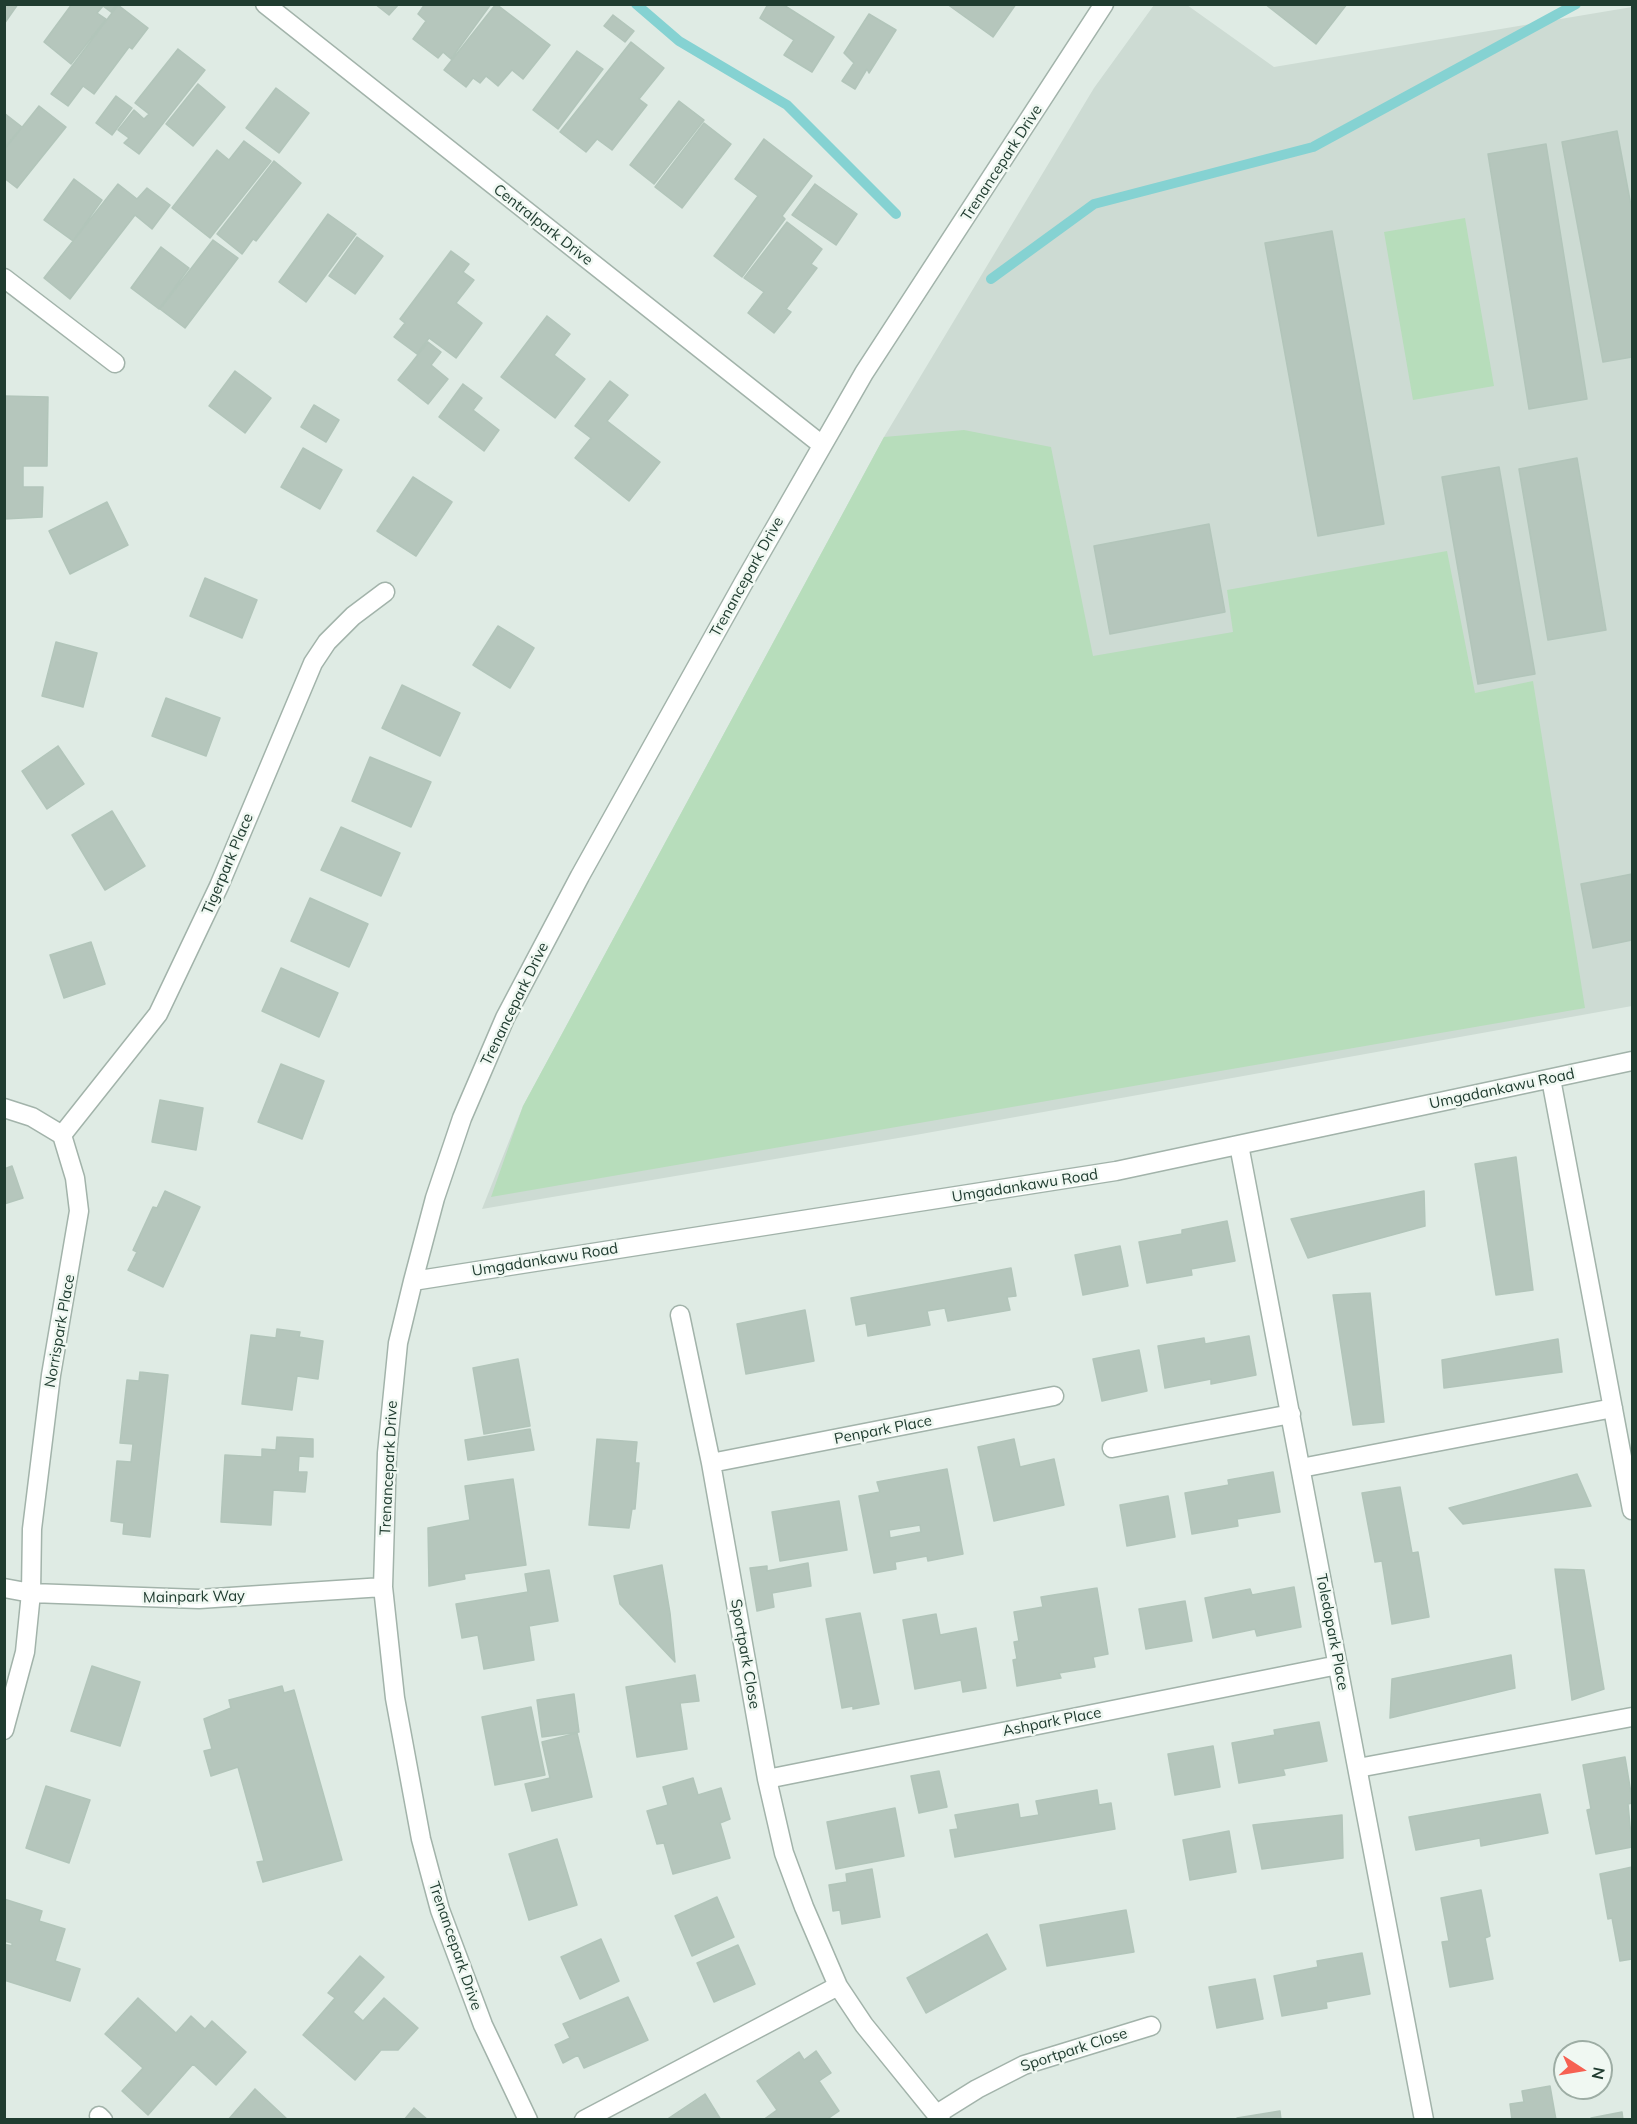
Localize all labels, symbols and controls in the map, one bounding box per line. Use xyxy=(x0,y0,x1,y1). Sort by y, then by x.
street label: Trenancepark Drive xyxy=(958,102,1046,224)
street label: Centralpark Drive xyxy=(490,181,596,269)
street label: Trenancepark Drive xyxy=(706,514,788,640)
street label: Tigerpark Place xyxy=(199,811,257,917)
street label: Trenancepark Drive xyxy=(477,939,553,1069)
street label: Umgadankawu Road xyxy=(1428,1065,1576,1113)
street label: Umgadankawu Road xyxy=(951,1166,1099,1206)
street label: Umgadankawu Road xyxy=(471,1240,619,1280)
street label: Norrispark Place xyxy=(41,1273,79,1389)
street label: Trenancepark Drive xyxy=(376,1400,402,1536)
street label: Penpark Place xyxy=(833,1412,933,1448)
street label: Toledopark Place xyxy=(1312,1572,1352,1692)
street label: Mainpark Way xyxy=(143,1587,245,1607)
street label: Sportpark Close xyxy=(726,1598,764,1710)
street label: Ashpark Place xyxy=(1001,1704,1103,1740)
street label: Trenancepark Drive xyxy=(425,1879,485,2013)
street label: Sportpark Close xyxy=(1018,2024,1130,2076)
north arrow xyxy=(1553,2040,1613,2100)
text: N xyxy=(1588,2065,1610,2081)

